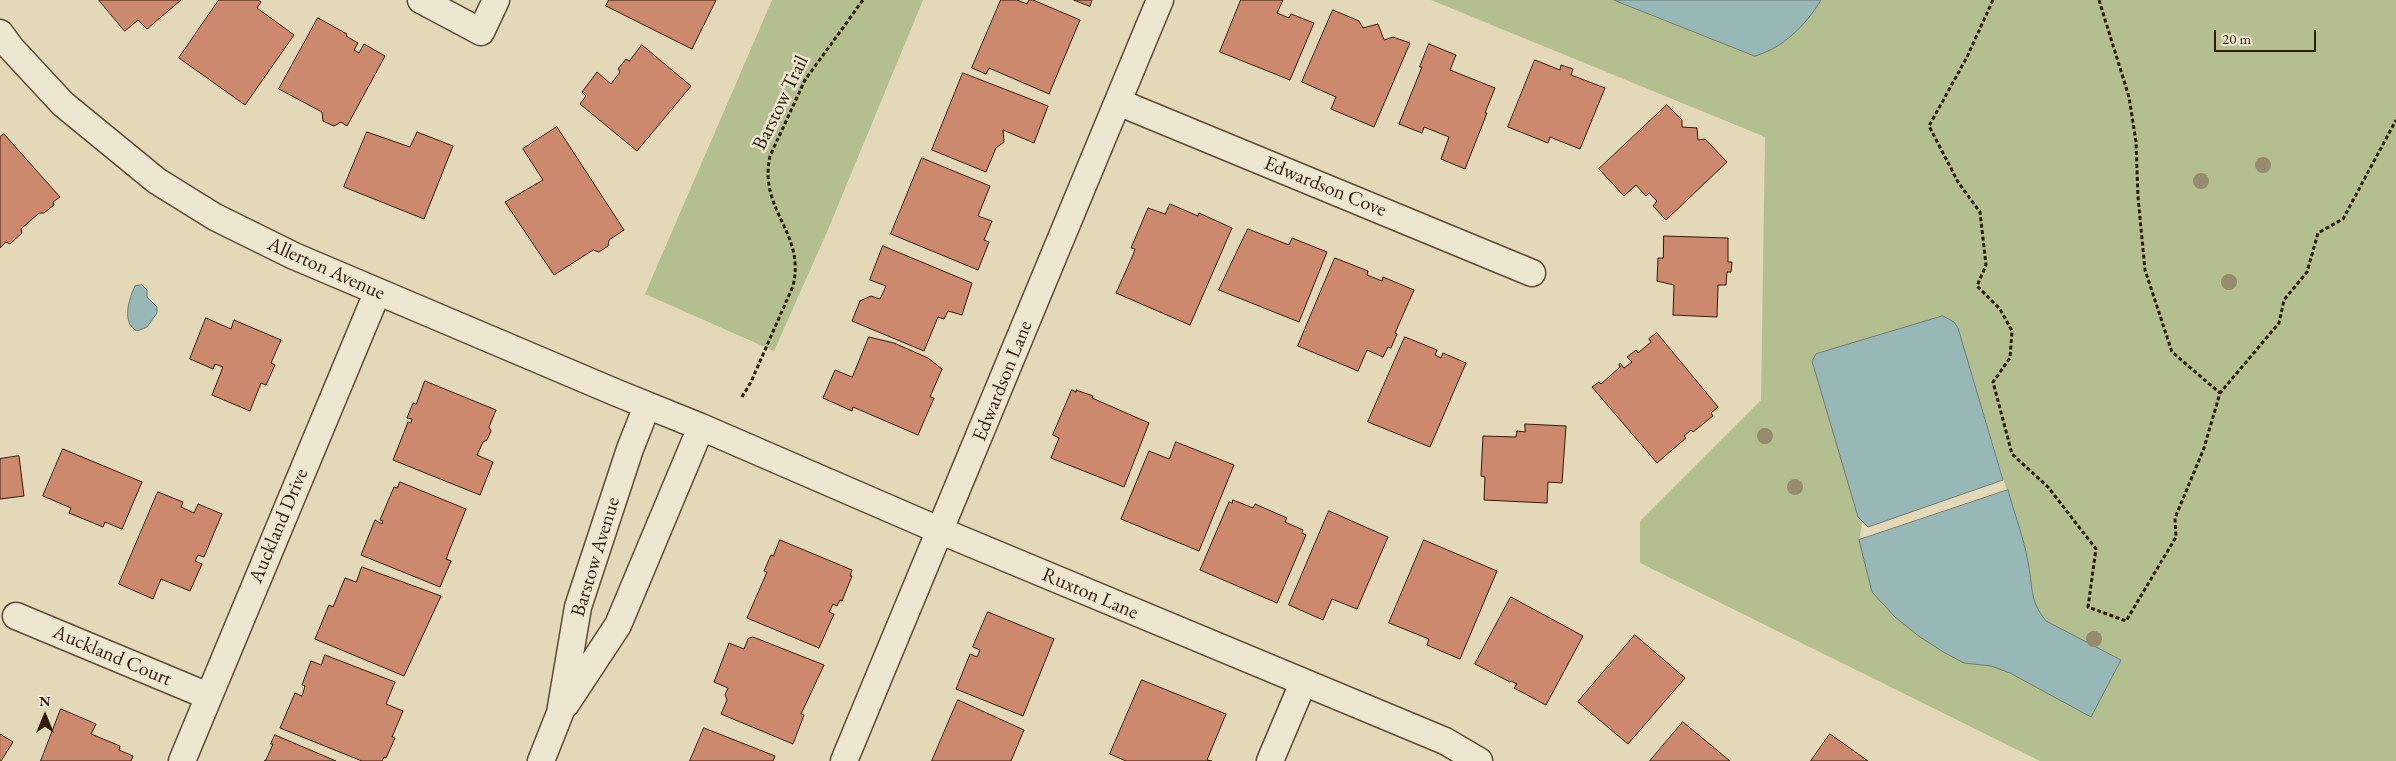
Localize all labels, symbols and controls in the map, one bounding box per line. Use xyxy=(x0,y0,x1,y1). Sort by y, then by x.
scale bar xyxy=(2216,20,2318,52)
text: 20 m xyxy=(2222,29,2251,48)
street label: Barstow Trail xyxy=(748,52,814,154)
street label: Edwardson Cove xyxy=(1260,152,1390,222)
street label: Allerton Avenue xyxy=(264,232,388,306)
street label: Edwardson Lane xyxy=(968,317,1038,445)
street label: Auckland Drive xyxy=(244,465,314,587)
street label: Barstow Avenue xyxy=(566,494,626,620)
street label: Ruxton Lane xyxy=(1038,563,1142,625)
street label: Auckland Court xyxy=(49,620,175,692)
north arrow xyxy=(20,691,70,741)
text: N xyxy=(39,692,51,710)

